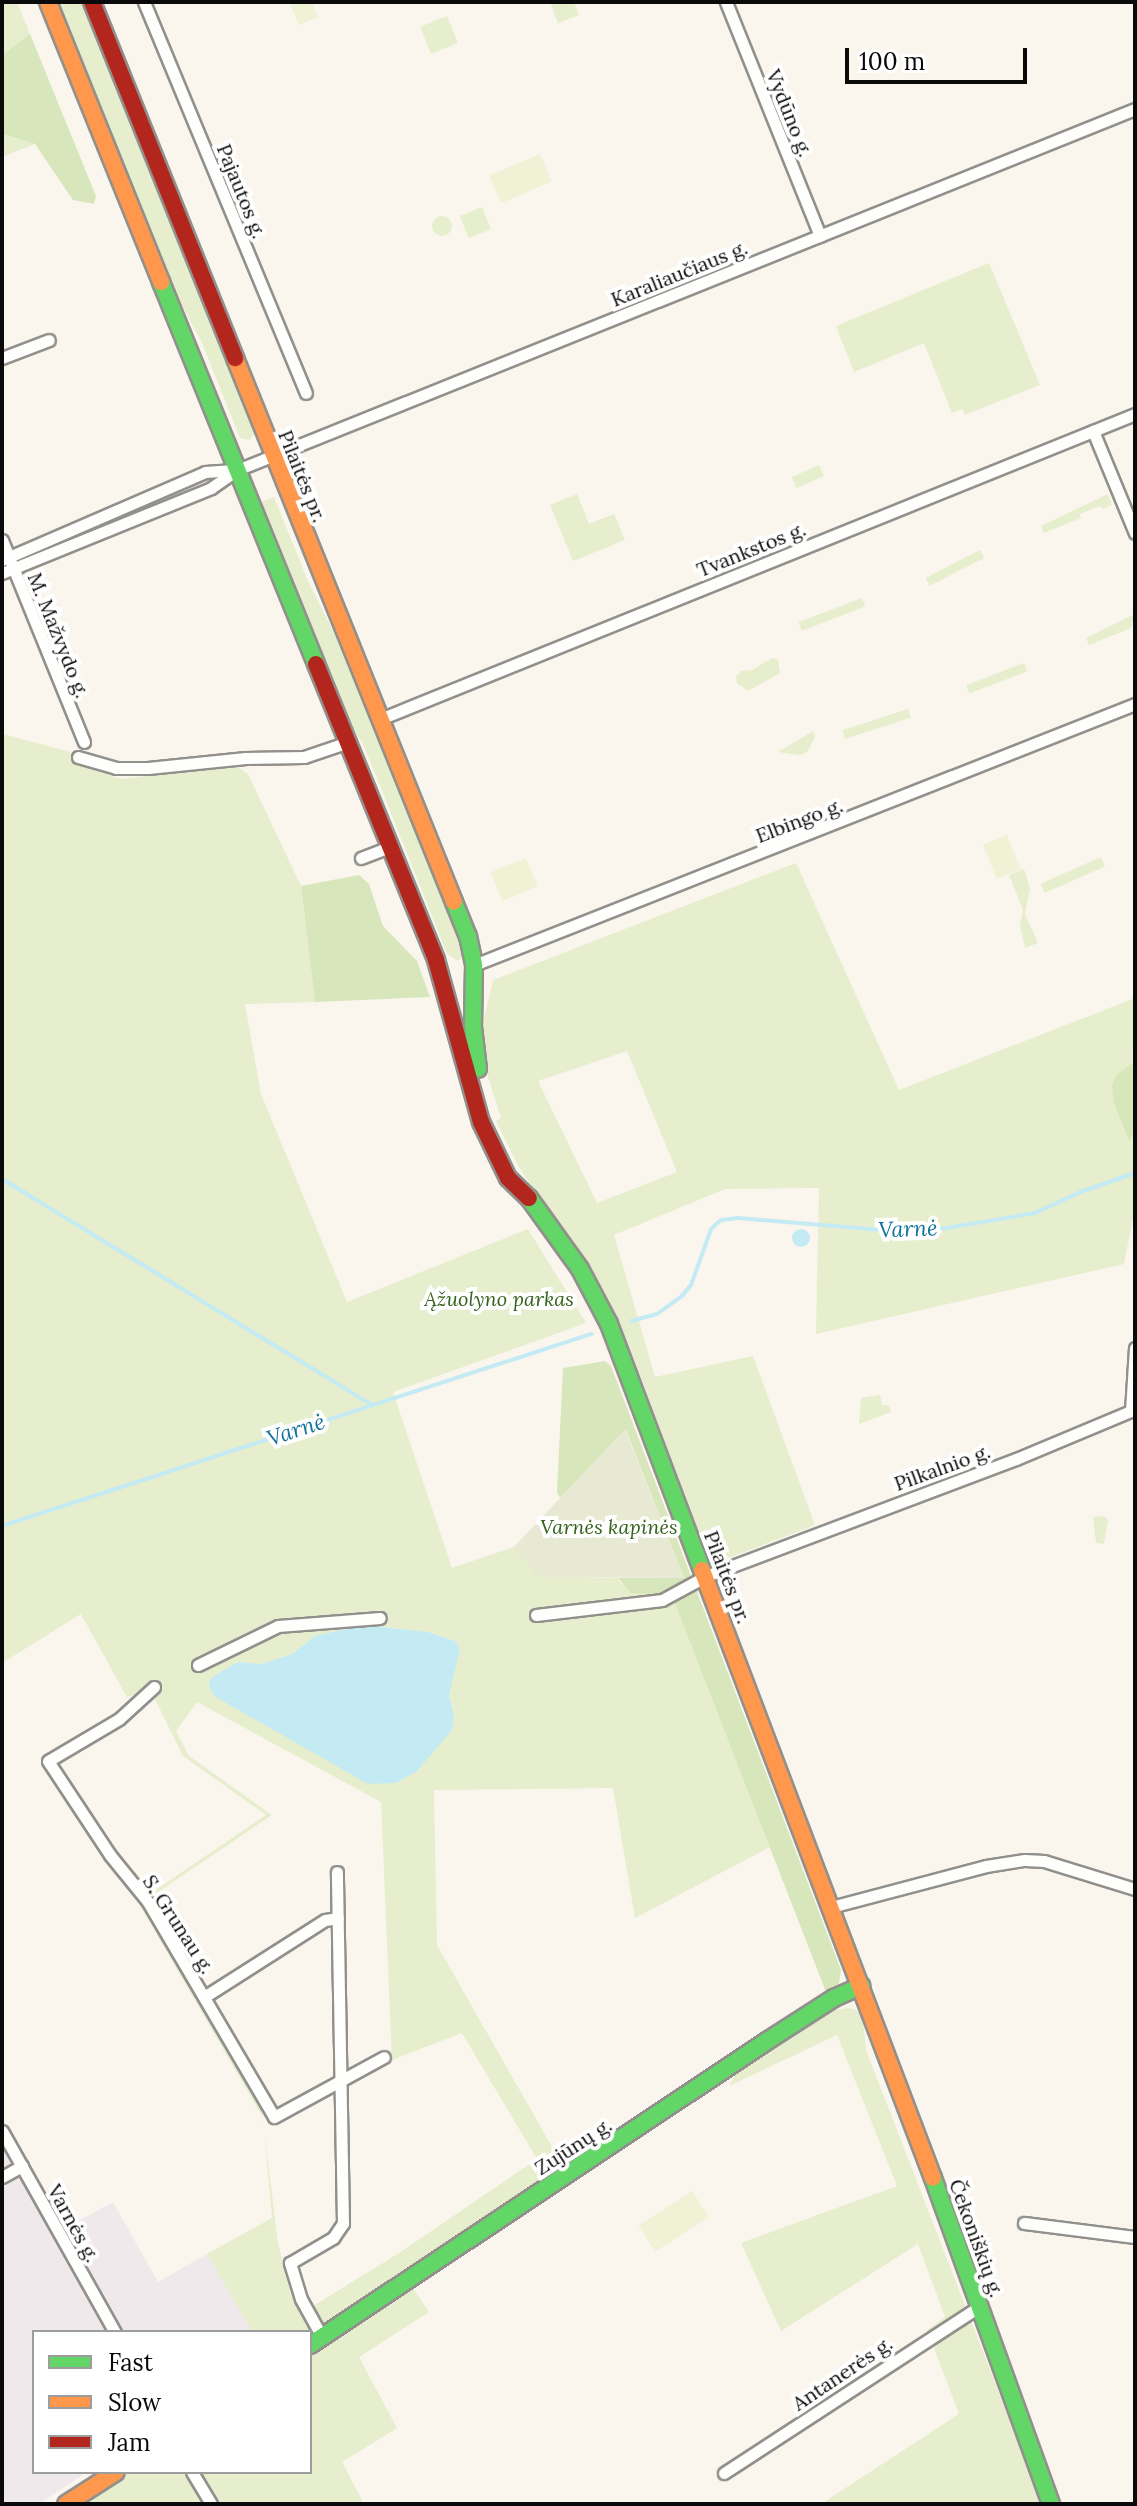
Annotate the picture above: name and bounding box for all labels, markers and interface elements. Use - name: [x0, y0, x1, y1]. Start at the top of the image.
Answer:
- scale bar: [849, 32, 1031, 82]
- text: 100 m: [859, 46, 925, 77]
- street label: Vydūno g.: [762, 66, 818, 160]
- street label: Pajautos g.: [212, 140, 272, 242]
- street label: Karaliaučiaus g.: [607, 235, 751, 311]
- street label: Pilaitės pr.: [274, 426, 332, 526]
- street label: Tvankstos g.: [693, 516, 809, 582]
- street label: M. Mažvydo g.: [23, 569, 95, 701]
- street label: Elbingo g.: [752, 792, 846, 848]
- water label: Varnė: [878, 1215, 938, 1243]
- park label: Ąžuolyno parkas: [424, 1286, 574, 1310]
- water label: Varnė: [264, 1408, 328, 1452]
- street label: Pilkalnio g.: [891, 1439, 993, 1495]
- park label: Varnės kapinės: [540, 1514, 678, 1538]
- street label: Pilaitės pr.: [699, 1527, 757, 1627]
- street label: S. Grunau g.: [138, 1870, 220, 1978]
- street label: Zujūnų g.: [530, 2112, 616, 2180]
- street label: Čekoniškių g.: [945, 2176, 1009, 2300]
- street label: Varnės g.: [43, 2180, 105, 2266]
- legend: [32, 2330, 312, 2474]
- street label: Antanerės g.: [787, 2331, 897, 2415]
- text: Fast: [108, 2347, 153, 2378]
- text: Slow: [108, 2387, 161, 2418]
- text: Jam: [108, 2427, 150, 2458]

